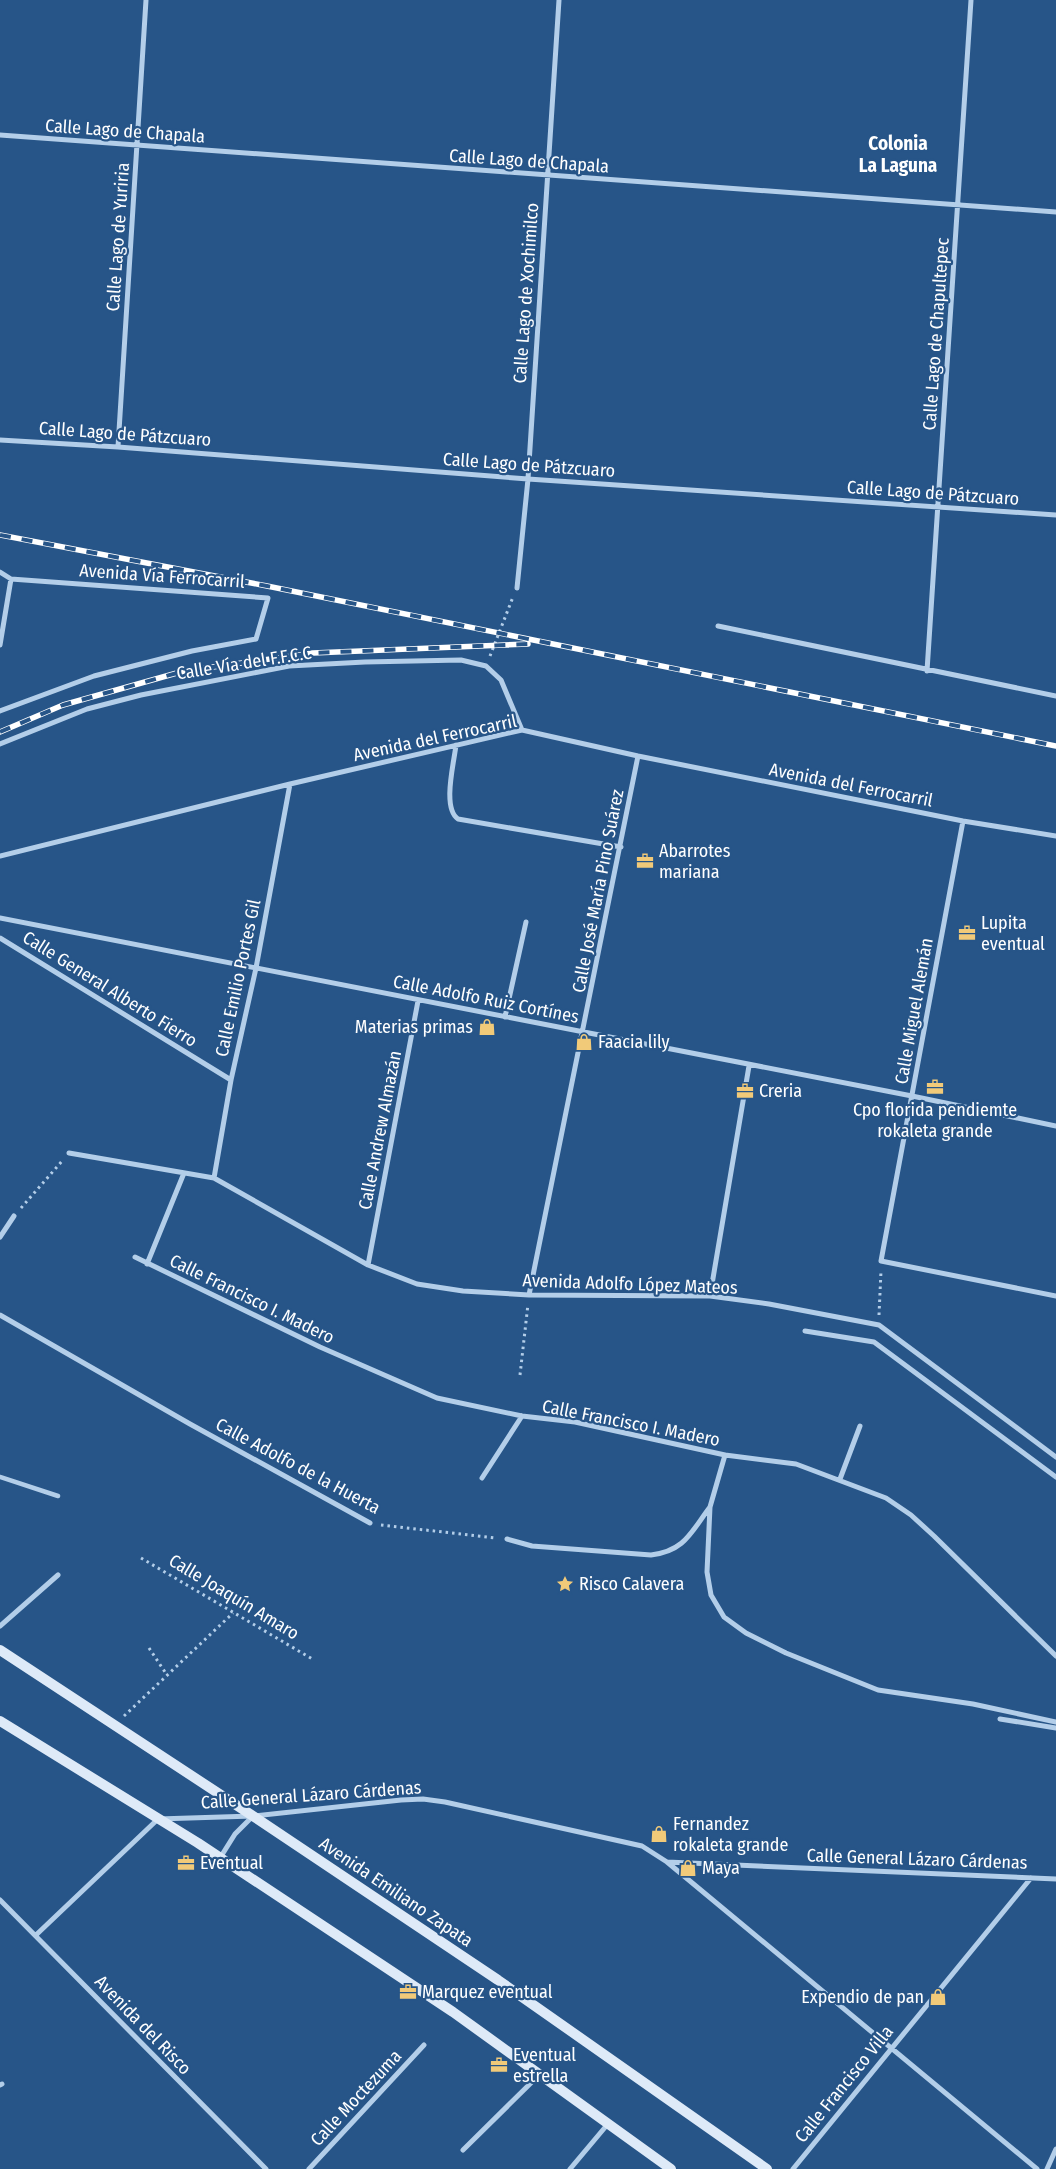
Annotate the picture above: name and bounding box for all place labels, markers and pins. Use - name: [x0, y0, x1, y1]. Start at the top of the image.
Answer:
- place label: Abarrotes mariana: [659, 840, 731, 883]
- office icon: Abarrotes mariana: [635, 851, 655, 871]
- place label: Lupita eventual: [981, 912, 1045, 955]
- office icon: Lupita eventual: [957, 923, 977, 943]
- place label: Materias primas: [355, 1016, 473, 1038]
- shop icon: Materias primas: [477, 1017, 497, 1037]
- place label: Faacia lily: [598, 1031, 670, 1053]
- shop icon: Faacia lily: [574, 1032, 594, 1052]
- office icon: Cpo florida pendiemte rokaleta grande: [925, 1077, 945, 1097]
- place label: Creria: [759, 1080, 802, 1102]
- office icon: Creria: [735, 1081, 755, 1101]
- place label: Cpo florida pendiemte rokaleta grande: [853, 1099, 1017, 1142]
- place label: Risco Calavera: [579, 1573, 684, 1595]
- place icon: Risco Calavera: [555, 1574, 575, 1594]
- place label: Fernandez rokaleta grande: [673, 1813, 789, 1856]
- shop icon: Fernandez rokaleta grande: [649, 1824, 669, 1844]
- place label: Eventual: [200, 1852, 263, 1874]
- office icon: Eventual: [176, 1853, 196, 1873]
- place label: Maya: [702, 1857, 740, 1879]
- shop icon: Maya: [678, 1858, 698, 1878]
- place label: Marquez eventual: [422, 1981, 553, 2003]
- office icon: Marquez eventual: [398, 1982, 418, 2002]
- place label: Expendio de pan: [801, 1986, 924, 2008]
- shop icon: Expendio de pan: [928, 1987, 948, 2007]
- place label: Eventual estrella: [513, 2044, 576, 2087]
- office icon: Eventual estrella: [489, 2055, 509, 2075]

